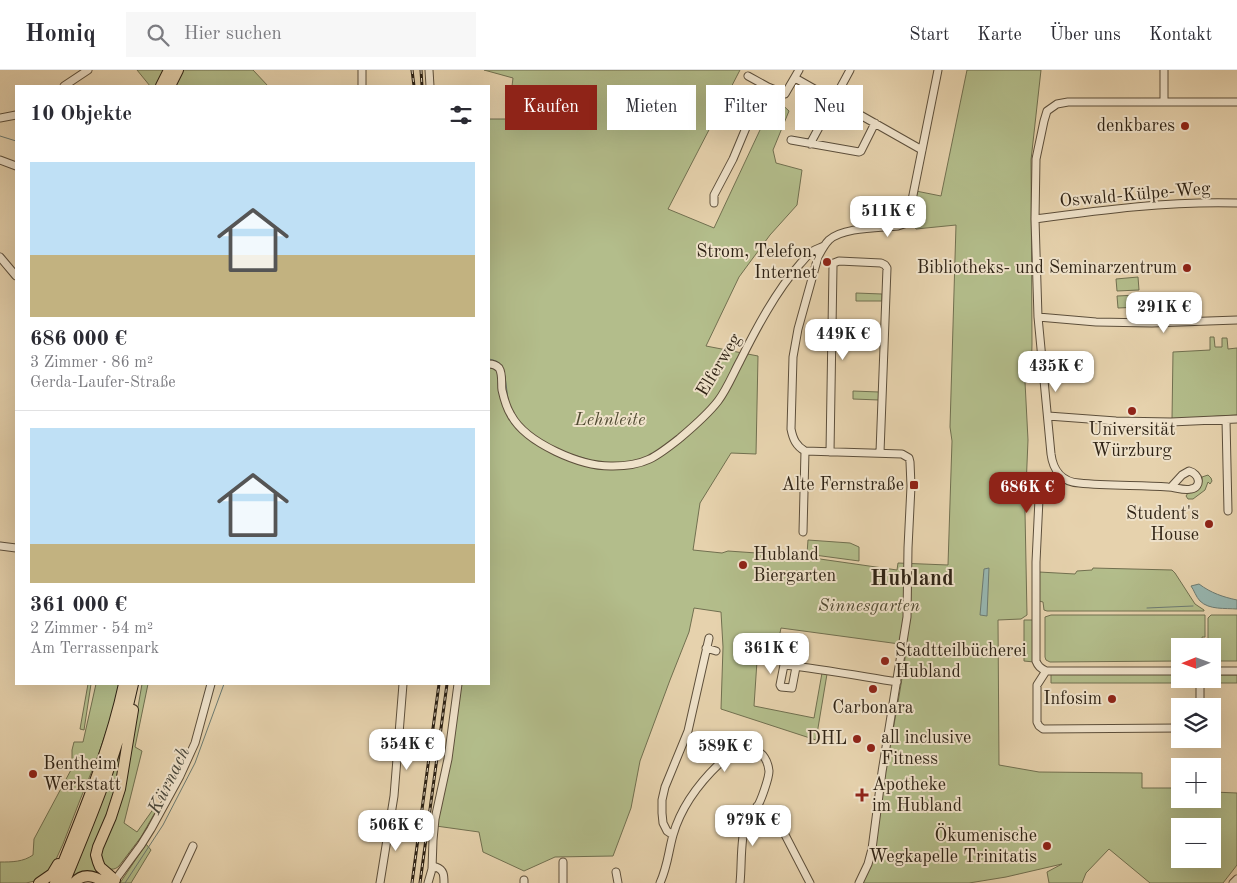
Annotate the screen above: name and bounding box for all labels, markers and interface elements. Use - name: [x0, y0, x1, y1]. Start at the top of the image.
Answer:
- search box: [126, 12, 476, 57]
- icon: search: [144, 21, 172, 49]
- text: Homiq: [25, 23, 96, 47]
- text: Hier suchen: [184, 25, 282, 44]
- text: Start: [909, 26, 949, 44]
- text: Karte: [977, 26, 1022, 44]
- text: Über uns: [1050, 26, 1121, 44]
- text: Kontakt: [1149, 26, 1212, 44]
- chip: Kaufen: [505, 85, 597, 130]
- chip: Mieten: [607, 85, 696, 130]
- chip: Filter: [706, 85, 785, 130]
- chip: Neu: [795, 85, 863, 130]
- icon: filters: [447, 101, 475, 129]
- text: 10 Objekte: [30, 104, 132, 125]
- place label: denkbares: [1097, 117, 1175, 135]
- marker: denkbares: [1179, 120, 1191, 132]
- street label: Oswald-Külpe-Weg: [1059, 179, 1211, 211]
- icon: home: [208, 195, 298, 285]
- pin: 511K €: [847, 196, 929, 238]
- text: 511K €: [861, 204, 915, 220]
- place label: Strom, Telefon, Internet: [696, 243, 817, 282]
- marker: Strom, Telefon, Internet: [821, 256, 833, 268]
- place label: Bibliotheks- und Seminarzentrum: [917, 259, 1177, 277]
- marker: Bibliotheks- und Seminarzentrum: [1181, 262, 1193, 274]
- pin: 291K €: [1123, 292, 1205, 334]
- text: 291K €: [1137, 300, 1191, 316]
- pin: 449K €: [802, 318, 884, 361]
- text: 449K €: [816, 327, 870, 343]
- text: 686 000 €: [30, 329, 127, 350]
- street label: Elferweg: [693, 330, 745, 400]
- pin: 435K €: [1015, 350, 1097, 393]
- text: 3 Zimmer · 86 m²: [30, 355, 153, 371]
- text: 435K €: [1029, 359, 1083, 375]
- text: Gerda-Laufer-Straße: [30, 375, 176, 391]
- marker: Universität Würzburg: [1126, 405, 1138, 417]
- park label: Lehnleite: [574, 411, 645, 429]
- place label: Universität Würzburg: [1088, 421, 1176, 460]
- icon: home: [208, 460, 298, 550]
- pin: 686K €: [986, 472, 1068, 514]
- place label: Alte Fernstraße: [781, 476, 904, 494]
- marker: Alte Fernstraße: [908, 479, 920, 491]
- text: 686K €: [1000, 480, 1054, 496]
- place label: Student's House: [1126, 505, 1199, 544]
- marker: Student's House: [1203, 518, 1215, 530]
- place label: Hubland Biergarten: [753, 546, 837, 585]
- marker: Hubland Biergarten: [737, 559, 749, 571]
- district label: Hubland: [870, 568, 954, 590]
- text: 361 000 €: [30, 595, 127, 616]
- park label: Sinnesgarten: [818, 597, 920, 615]
- text: 2 Zimmer · 54 m²: [30, 621, 153, 637]
- pin: 361K €: [730, 632, 812, 675]
- north arrow: [1171, 638, 1221, 688]
- map controls: [1171, 638, 1221, 868]
- text: Am Terrassenpark: [30, 641, 159, 657]
- text: 361K €: [744, 641, 798, 657]
- place label: Stadtteilbücherei Hubland: [895, 642, 1027, 681]
- marker: Stadtteilbücherei Hubland: [879, 655, 891, 667]
- marker: Carbonara: [867, 683, 879, 695]
- place label: Infosim: [1043, 690, 1102, 708]
- marker: Infosim: [1106, 693, 1118, 705]
- button: layers: [1171, 698, 1221, 748]
- place label: Carbonara: [832, 699, 914, 717]
- pin: 554K €: [366, 728, 448, 771]
- place label: all inclusive Fitness: [881, 729, 971, 768]
- pin: 589K €: [684, 730, 766, 773]
- place label: DHL: [807, 730, 847, 748]
- marker: DHL: [851, 733, 863, 745]
- text: 554K €: [380, 737, 434, 753]
- text: 589K €: [698, 739, 752, 755]
- marker: all inclusive Fitness: [865, 742, 877, 754]
- water label: Kürnach: [145, 744, 194, 819]
- place label: Bentheim Werkstatt: [43, 755, 121, 794]
- button: +: [1171, 758, 1221, 808]
- marker: Bentheim Werkstatt: [27, 768, 39, 780]
- place label: Apotheke im Hubland: [872, 776, 962, 815]
- marker: Apotheke im Hubland: [856, 789, 868, 801]
- pin: 979K €: [712, 804, 794, 847]
- pin: 506K €: [355, 810, 437, 852]
- text: 979K €: [726, 813, 780, 829]
- text: 506K €: [369, 818, 423, 834]
- button: −: [1171, 818, 1221, 868]
- place label: Ökumenische Wegkapelle Trinitatis: [869, 823, 1037, 866]
- marker: Ökumenische Wegkapelle Trinitatis: [1041, 840, 1053, 852]

